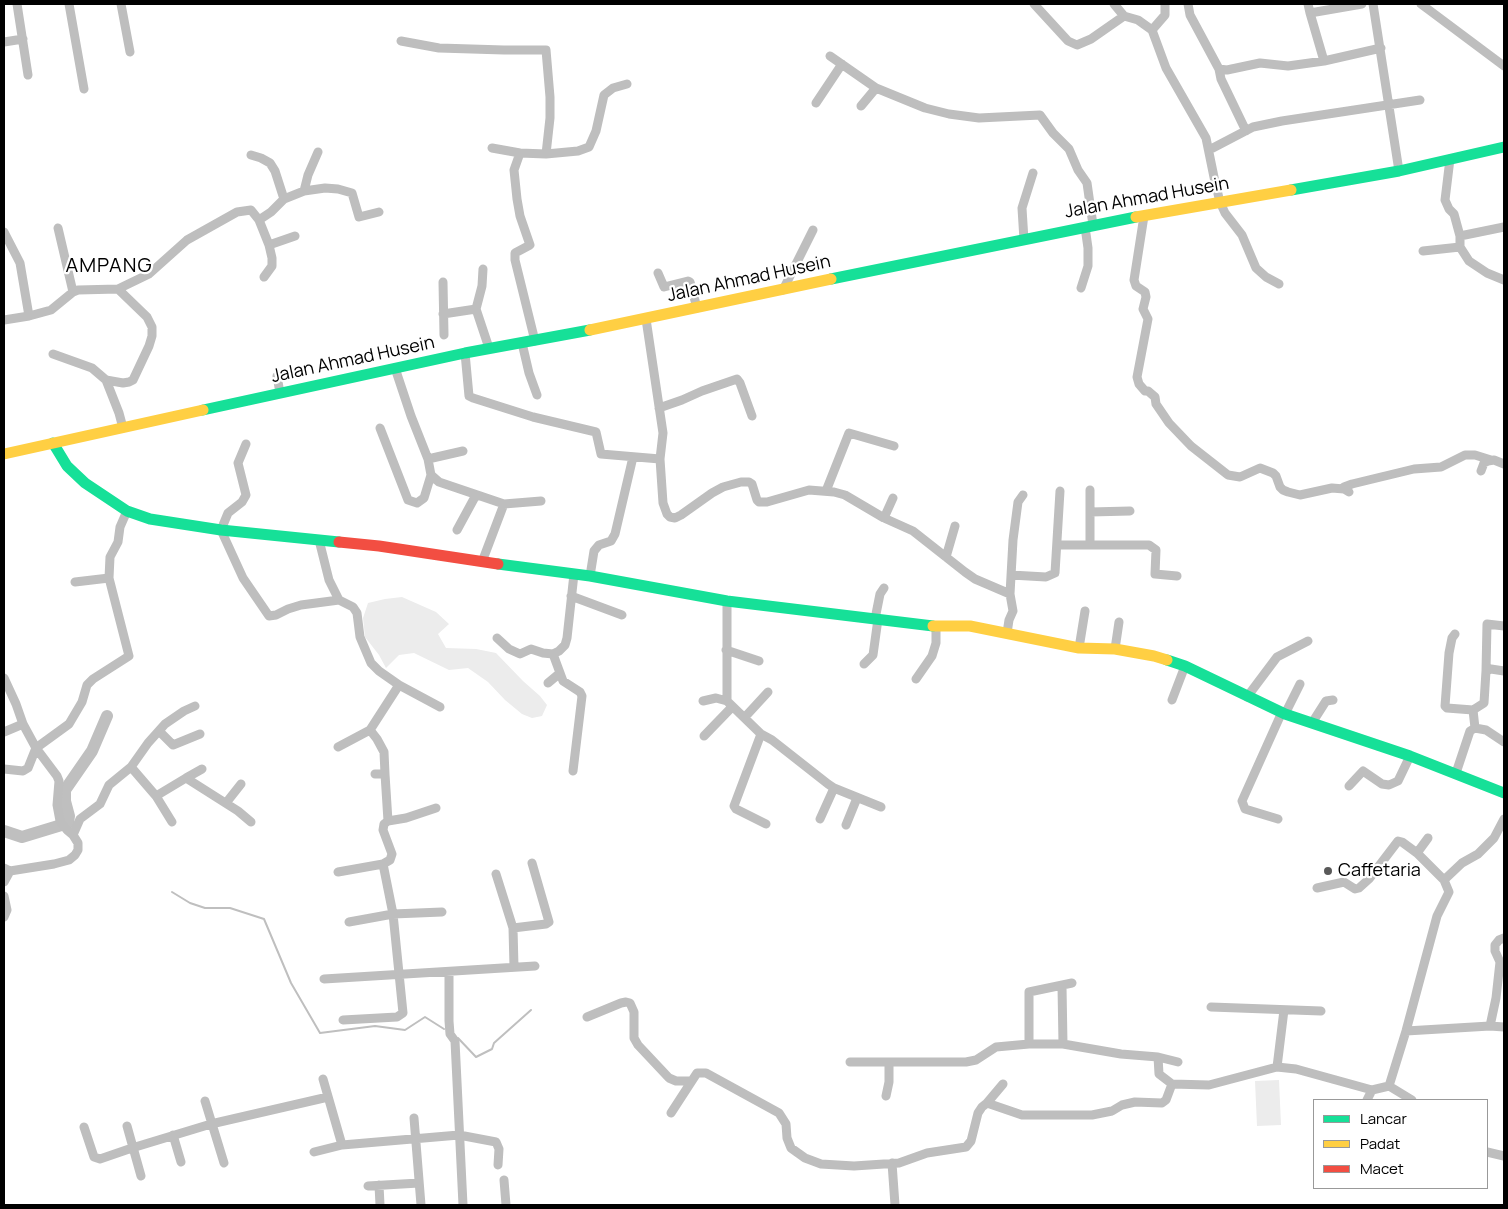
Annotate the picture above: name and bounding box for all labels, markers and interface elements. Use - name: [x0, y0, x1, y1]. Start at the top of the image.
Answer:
- street label: Jalan Ahmad Husein: [1063, 173, 1231, 223]
- street label: Jalan Ahmad Husein: [665, 251, 833, 307]
- district label: AMPANG: [65, 254, 153, 278]
- street label: Jalan Ahmad Husein: [269, 332, 437, 388]
- place label: Caffetaria: [1338, 860, 1421, 882]
- marker: Caffetaria: [1322, 865, 1334, 877]
- legend: [1313, 1099, 1488, 1189]
- text: Lancar: [1360, 1108, 1407, 1129]
- text: Padat: [1360, 1133, 1400, 1154]
- text: Macet: [1360, 1158, 1404, 1179]

